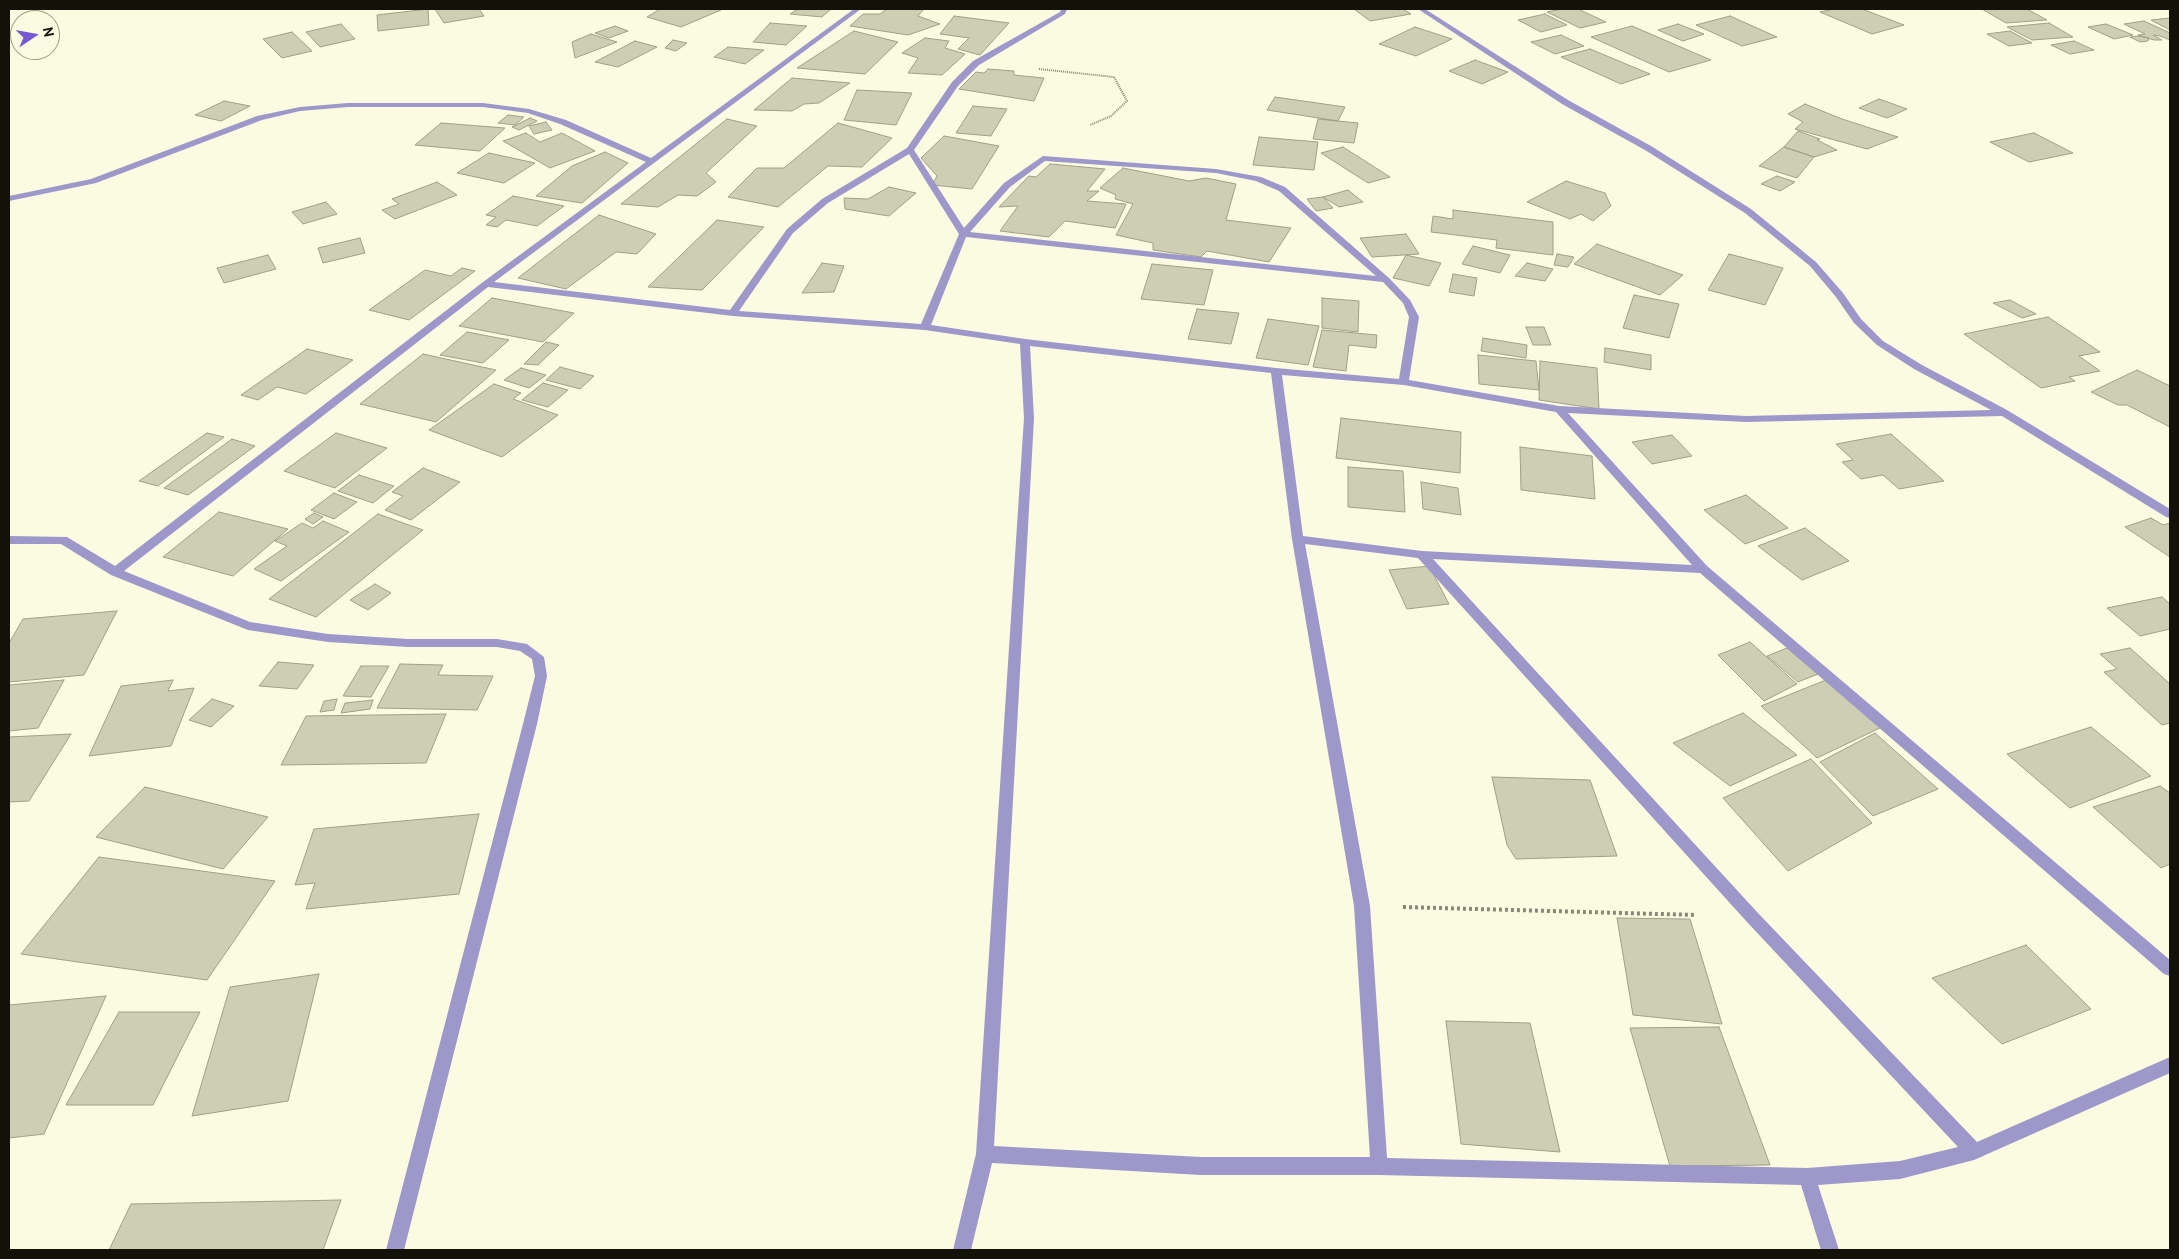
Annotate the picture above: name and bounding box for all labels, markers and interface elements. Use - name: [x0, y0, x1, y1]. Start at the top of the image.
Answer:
- north arrow: [10, 10, 60, 60]
- text: N: [39, 26, 58, 38]

